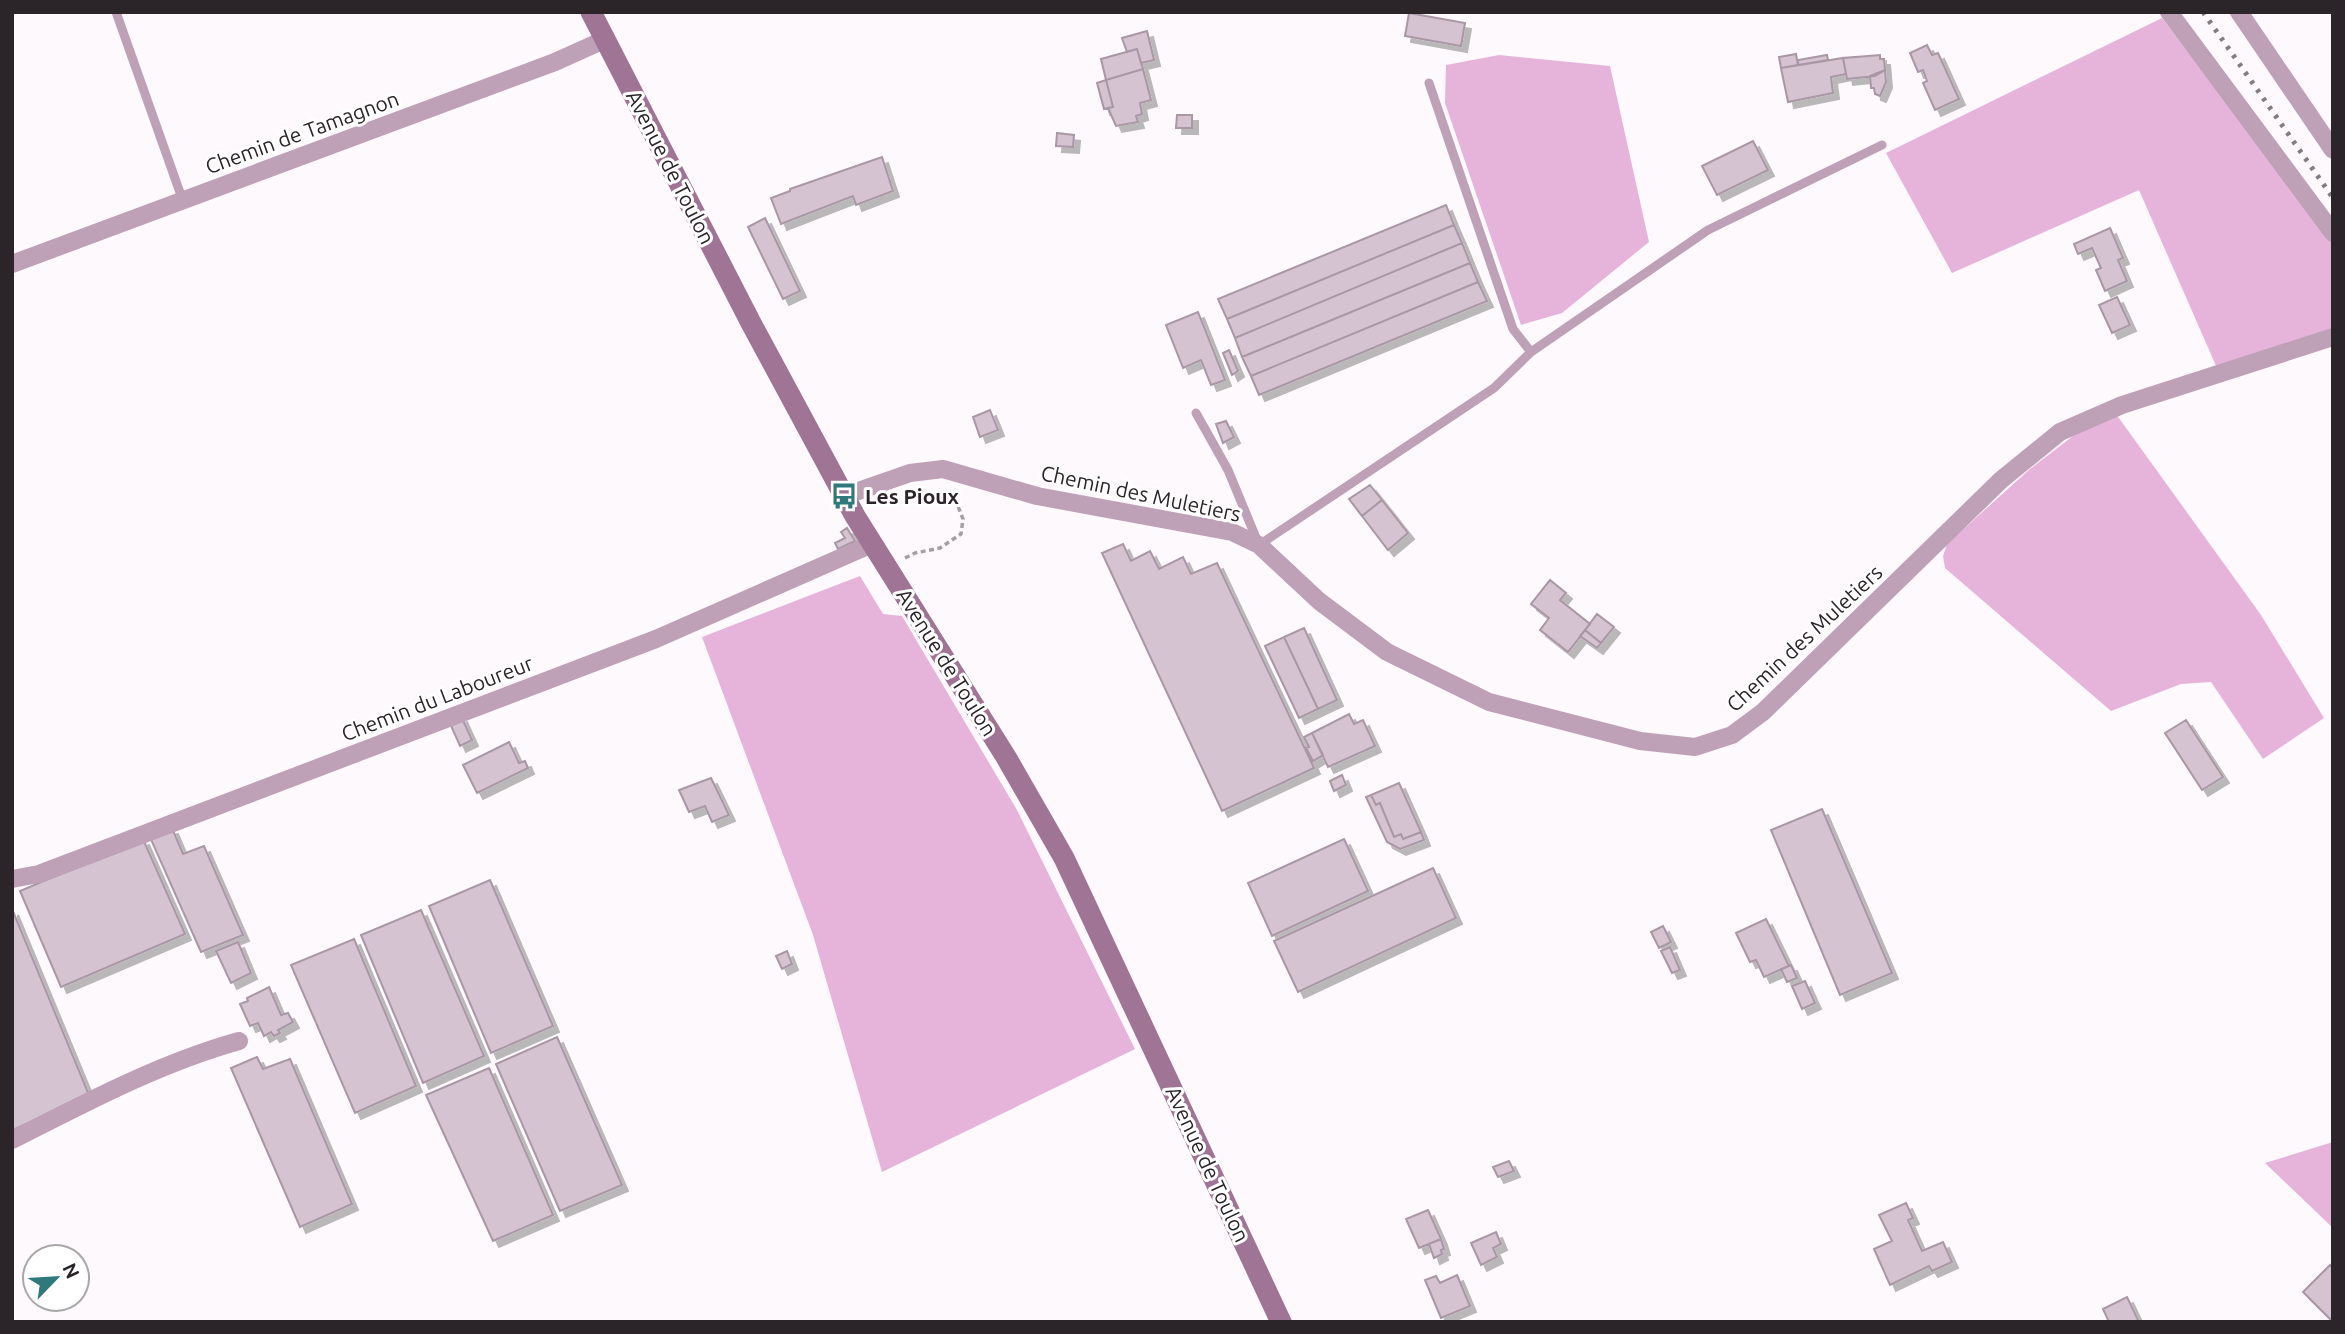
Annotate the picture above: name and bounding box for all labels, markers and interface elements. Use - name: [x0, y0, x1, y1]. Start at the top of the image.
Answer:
- street label: Chemin de Tamagnon: [202, 86, 402, 178]
- street label: Avenue de Toulon: [622, 86, 720, 248]
- street label: Chemin des Muletiers: [1039, 460, 1243, 526]
- bus stop icon: Les Pioux: [829, 481, 859, 511]
- place label: Les Pioux: [865, 484, 960, 508]
- street label: Chemin des Muletiers: [1721, 560, 1887, 716]
- street label: Avenue de Toulon: [892, 584, 1002, 740]
- street label: Chemin du Laboureur: [338, 650, 536, 746]
- street label: Avenue de Toulon: [1161, 1082, 1255, 1246]
- north arrow: [21, 1243, 91, 1313]
- text: N: [58, 1260, 84, 1282]

